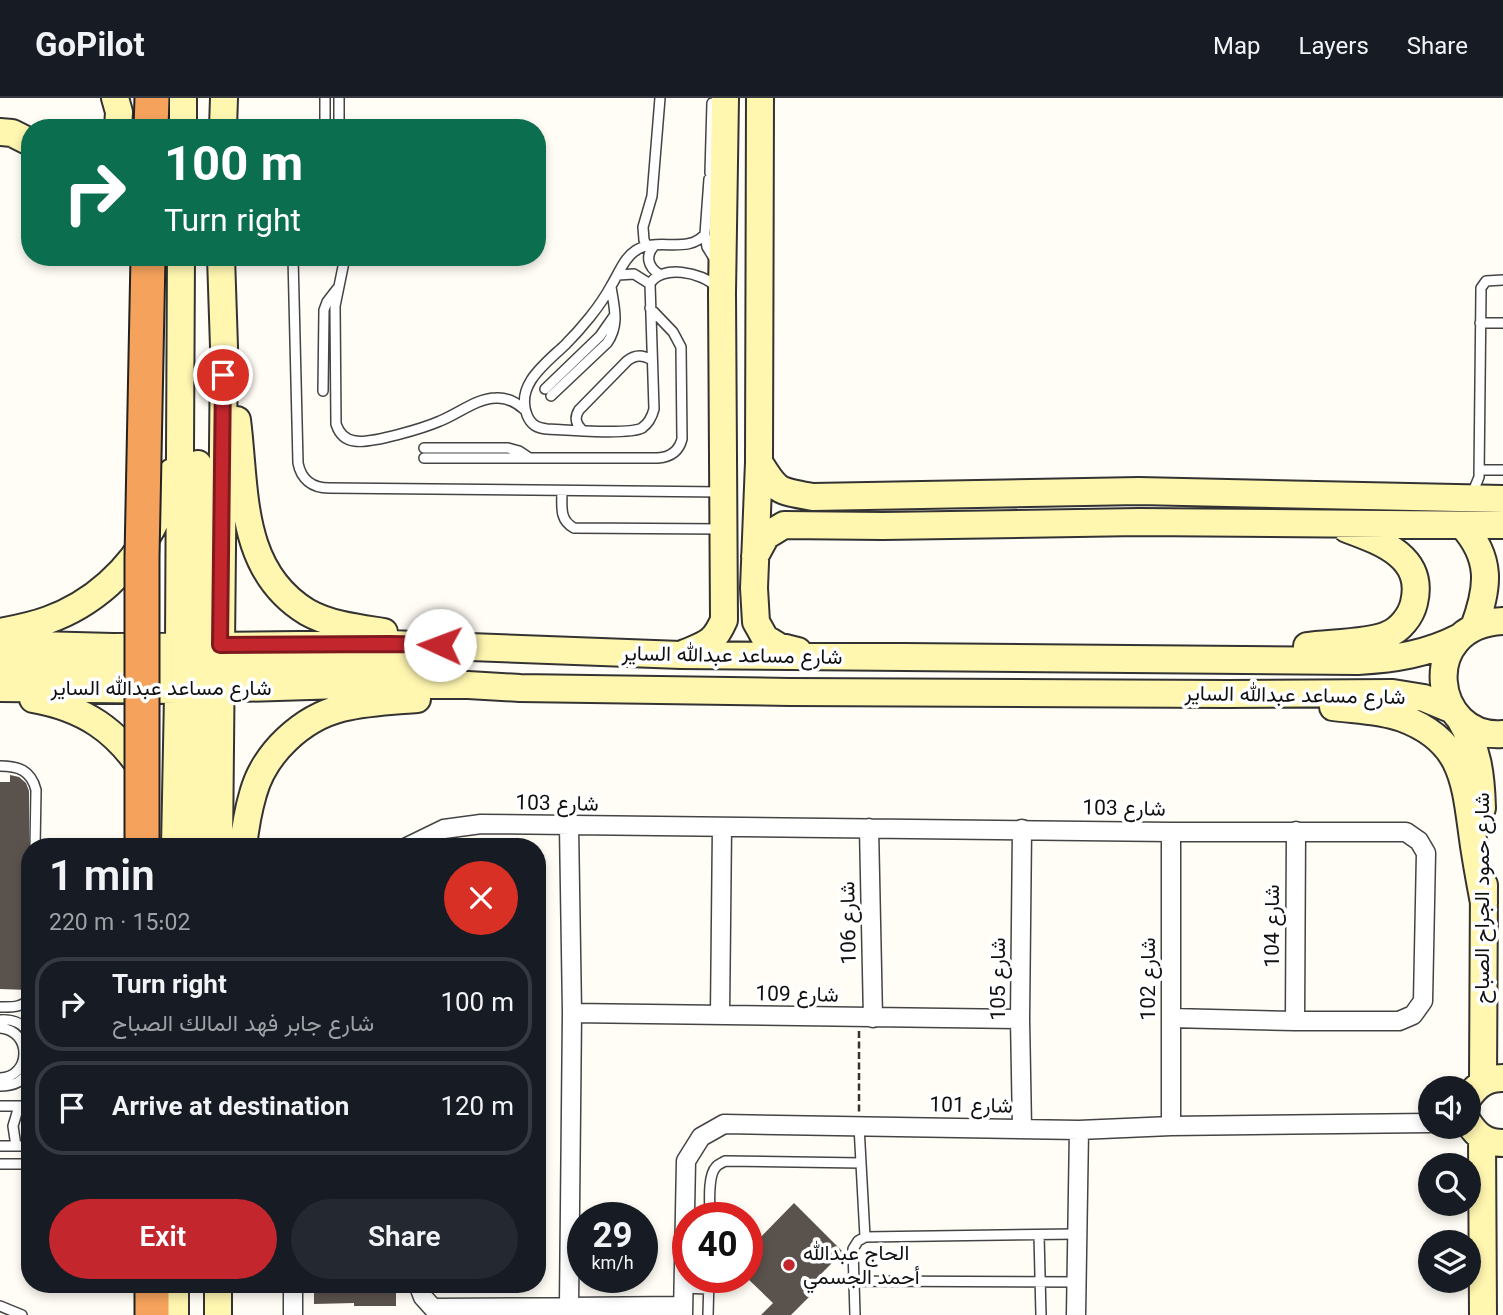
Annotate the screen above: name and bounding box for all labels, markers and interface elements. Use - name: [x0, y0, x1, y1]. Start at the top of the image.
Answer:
- text: GoPilot: [35, 22, 145, 74]
- text: Map: [1213, 29, 1261, 67]
- text: Layers: [1299, 29, 1369, 67]
- text: Share: [1407, 29, 1468, 67]
- text: 100 m: [164, 130, 303, 206]
- icon: right: [49, 147, 140, 238]
- text: Turn right: [164, 198, 301, 248]
- pin: [193, 345, 253, 405]
- icon: arrive: [204, 356, 242, 394]
- position arrow: [403, 608, 477, 682]
- street label: شارع مساعد عبدالله الساير: [620, 638, 843, 675]
- street label: شارع مساعد عبدالله الساير: [49, 673, 272, 706]
- street label: شارع مساعد عبدالله الساير: [1183, 678, 1406, 715]
- street label: شارع 103: [515, 787, 599, 822]
- street label: شارع 103: [1082, 792, 1166, 827]
- street label: شارع حمود الجراح الصباح: [1467, 792, 1500, 1004]
- text: 1 min: [49, 847, 155, 913]
- button: close: [444, 861, 518, 935]
- street label: شارع 106: [832, 881, 867, 965]
- street label: شارع 104: [1257, 884, 1290, 968]
- text: 220 m · 15:02: [49, 906, 190, 942]
- street label: شارع 105: [983, 937, 1016, 1021]
- street label: شارع 102: [1133, 937, 1166, 1021]
- text: Turn right: [112, 966, 227, 1007]
- street label: شارع 109: [755, 978, 839, 1013]
- text: 100 m: [440, 984, 514, 1025]
- icon: right: [53, 985, 91, 1023]
- text: شارع جابر فهد المالك الصباح: [112, 1007, 374, 1043]
- map controls: [1418, 1076, 1481, 1293]
- button: sound: [1418, 1076, 1481, 1139]
- text: Arrive at destination: [112, 1088, 349, 1129]
- text: 120 m: [440, 1088, 514, 1129]
- icon: arrive: [53, 1089, 91, 1127]
- street label: شارع 101: [929, 1089, 1013, 1124]
- button: search: [1418, 1153, 1481, 1216]
- button: Exit: [49, 1199, 277, 1279]
- button: Share: [291, 1199, 518, 1279]
- speed limit sign: 40: [672, 1202, 763, 1293]
- text: 29: [592, 1211, 633, 1266]
- button: layers: [1418, 1230, 1481, 1293]
- place label: الحاج عبدالله أحمد الجسمي: [803, 1238, 920, 1295]
- text: km/h: [591, 1251, 634, 1279]
- marker: الحاج عبدالله أحمد الجسمي: [781, 1257, 797, 1273]

